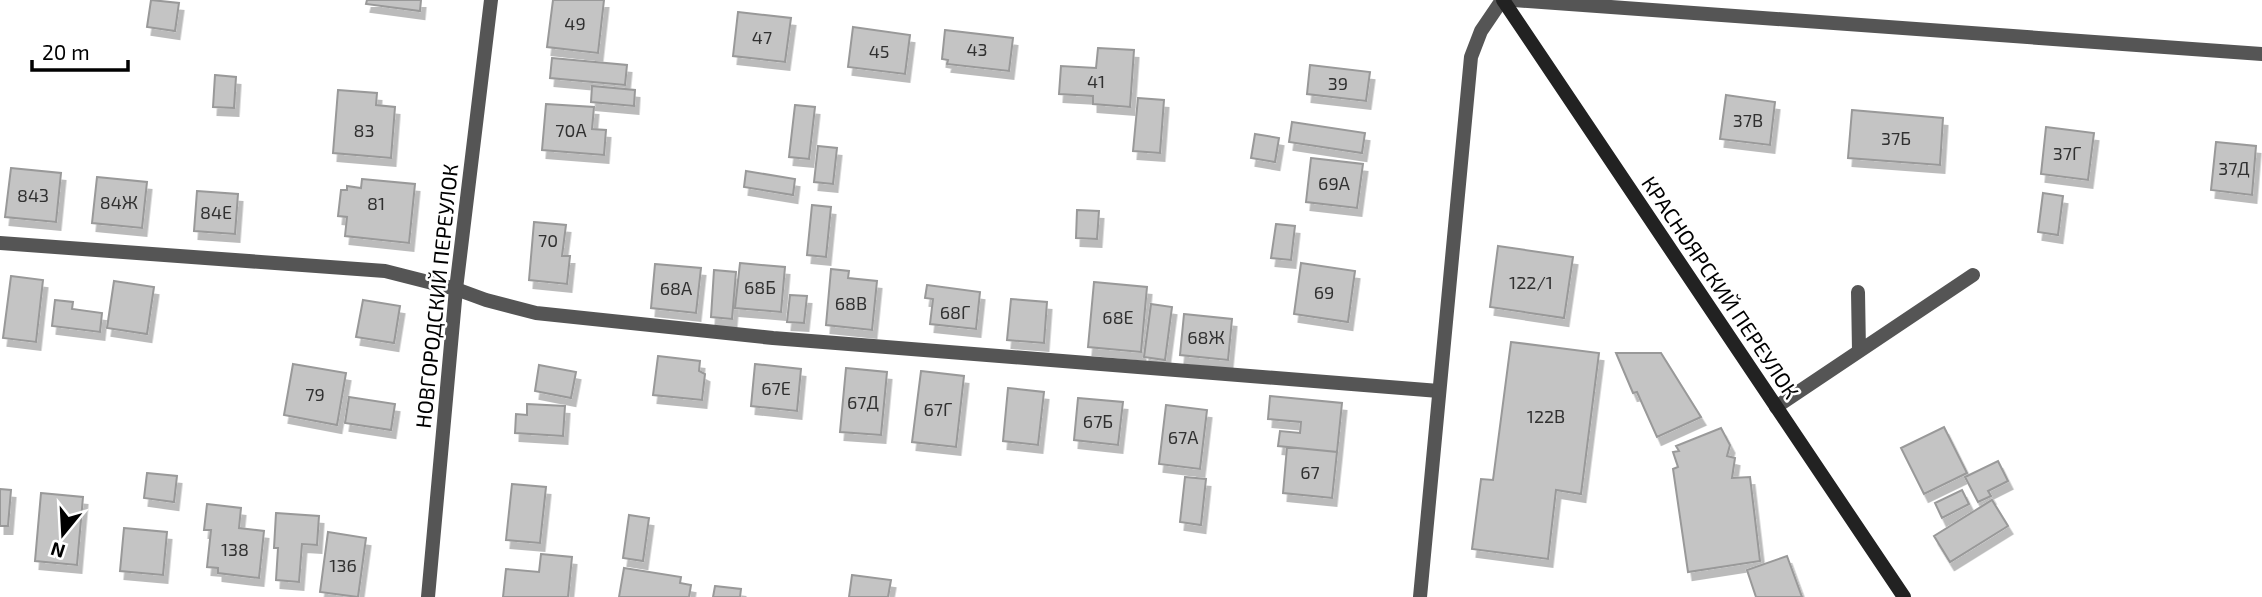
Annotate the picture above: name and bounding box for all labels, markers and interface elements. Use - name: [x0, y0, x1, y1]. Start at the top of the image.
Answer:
- house number: 49: [564, 12, 586, 34]
- house number: 47: [752, 26, 772, 48]
- scale bar: [32, 28, 128, 72]
- house number: 43: [966, 38, 988, 60]
- text: 20 m: [42, 39, 90, 64]
- house number: 45: [869, 40, 889, 62]
- house number: 41: [1087, 70, 1105, 92]
- house number: 39: [1328, 72, 1348, 94]
- house number: 37В: [1733, 109, 1763, 131]
- house number: 83: [354, 119, 374, 141]
- house number: 70А: [555, 119, 587, 141]
- house number: 37Б: [1881, 127, 1911, 149]
- house number: 37Г: [2053, 142, 2081, 164]
- house number: 37Д: [2218, 157, 2250, 179]
- street label: НОВГОРОДСКИЙ ПЕРЕУЛОК: [410, 163, 462, 429]
- street label: КРАСНОЯРСКИЙ ПЕРЕУЛОК: [1637, 171, 1805, 403]
- house number: 69А: [1318, 172, 1351, 194]
- house number: 84З: [17, 184, 49, 206]
- house number: 84Ж: [100, 191, 138, 213]
- house number: 81: [367, 192, 385, 214]
- house number: 84Е: [200, 201, 232, 223]
- house number: 70: [538, 229, 558, 251]
- house number: 122/1: [1509, 271, 1553, 293]
- house number: 68Б: [744, 276, 776, 298]
- house number: 68А: [660, 277, 693, 299]
- house number: 69: [1314, 281, 1334, 303]
- house number: 68В: [835, 292, 867, 314]
- house number: 68Г: [940, 301, 970, 323]
- house number: 68Е: [1102, 306, 1134, 328]
- house number: 68Ж: [1187, 326, 1225, 348]
- house number: 67Е: [761, 377, 791, 399]
- house number: 79: [305, 383, 325, 405]
- house number: 67Д: [847, 391, 879, 413]
- house number: 67Г: [924, 398, 952, 420]
- house number: 122В: [1527, 405, 1565, 427]
- house number: 67Б: [1083, 410, 1113, 432]
- house number: 67А: [1168, 426, 1199, 448]
- house number: 67: [1300, 461, 1320, 483]
- north arrow: [28, 499, 98, 569]
- text: N: [48, 538, 68, 564]
- house number: 138: [221, 538, 249, 560]
- house number: 136: [329, 554, 357, 576]

